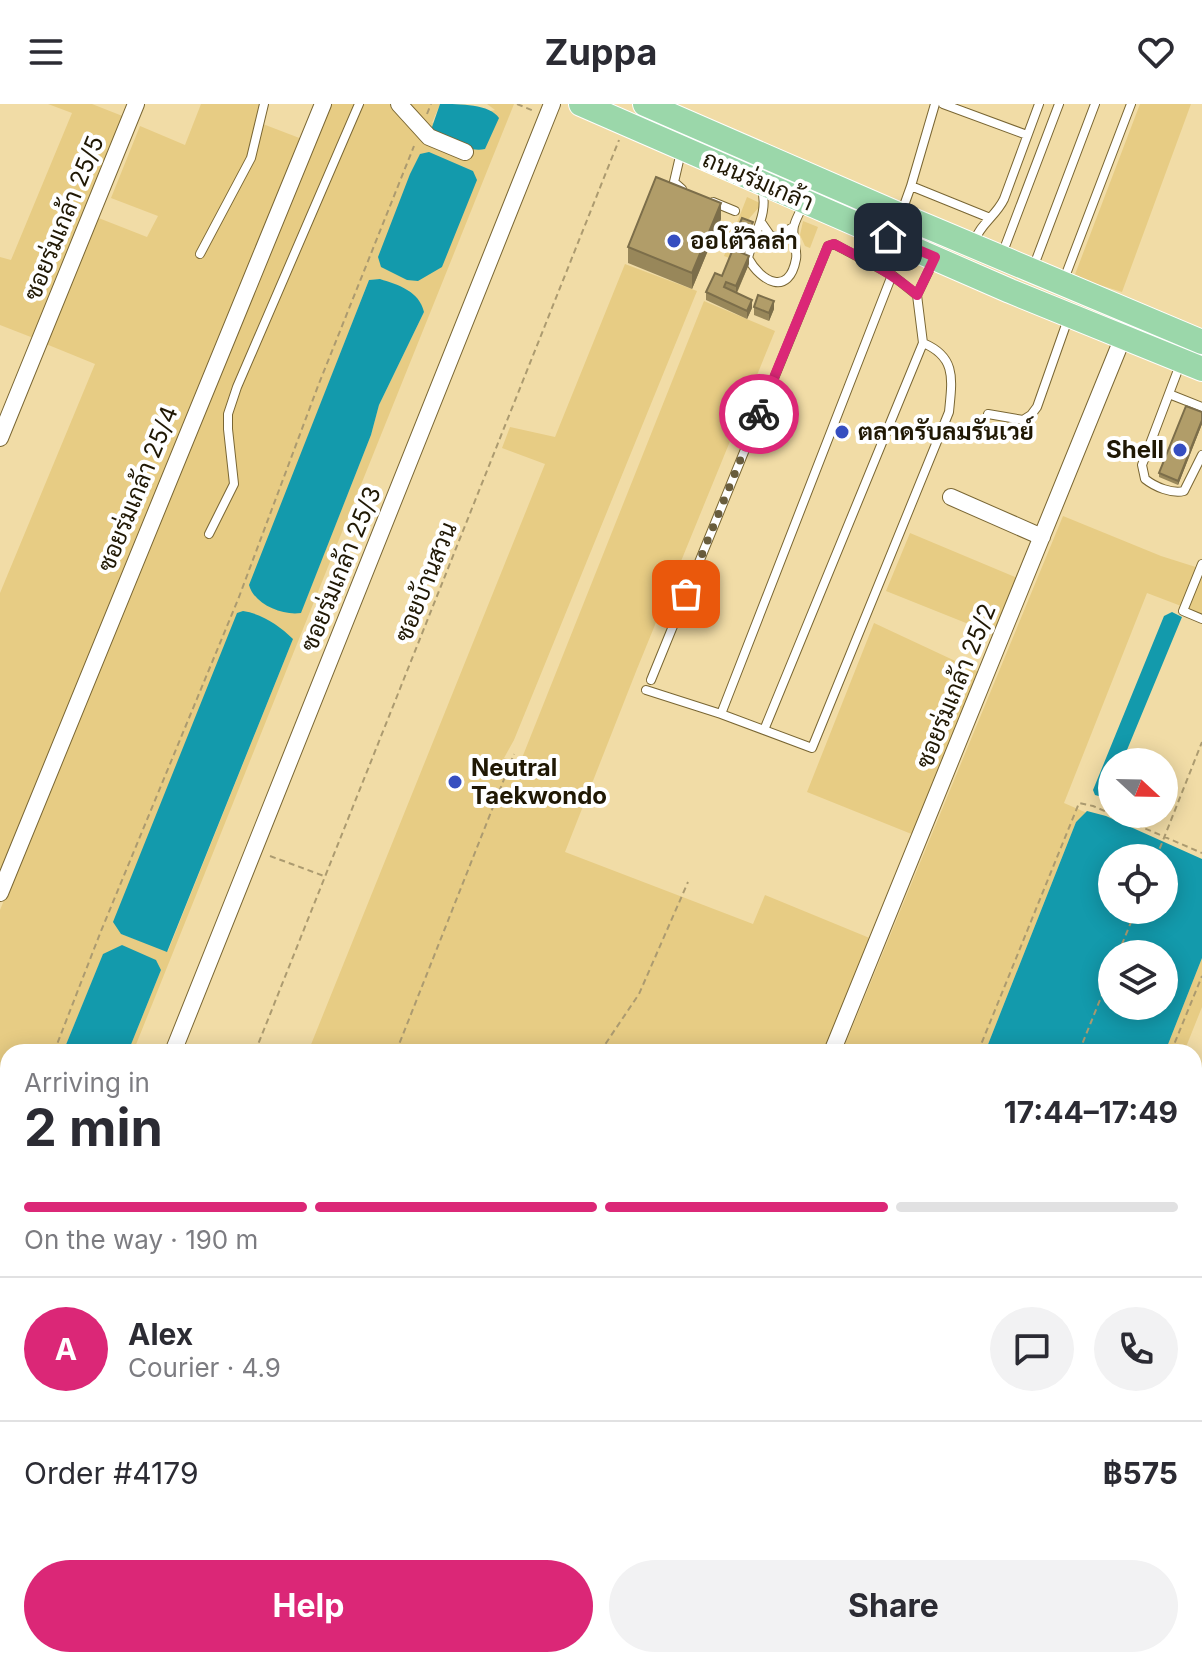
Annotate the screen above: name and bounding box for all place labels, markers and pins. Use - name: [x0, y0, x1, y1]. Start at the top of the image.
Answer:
- pin: [854, 203, 922, 271]
- place label: ออโต้วิลล่า: [690, 225, 798, 255]
- marker: ออโต้วิลล่า: [665, 232, 683, 250]
- place label: ตลาดรับลมรันเวย์: [858, 416, 1035, 446]
- marker: ตลาดรับลมรันเวย์: [833, 423, 851, 441]
- place label: Shell: [1106, 435, 1164, 464]
- marker: Shell: [1171, 441, 1189, 459]
- pin: [652, 560, 720, 628]
- place label: Neutral Taekwondo: [471, 753, 607, 810]
- marker: Neutral Taekwondo: [446, 773, 464, 791]

